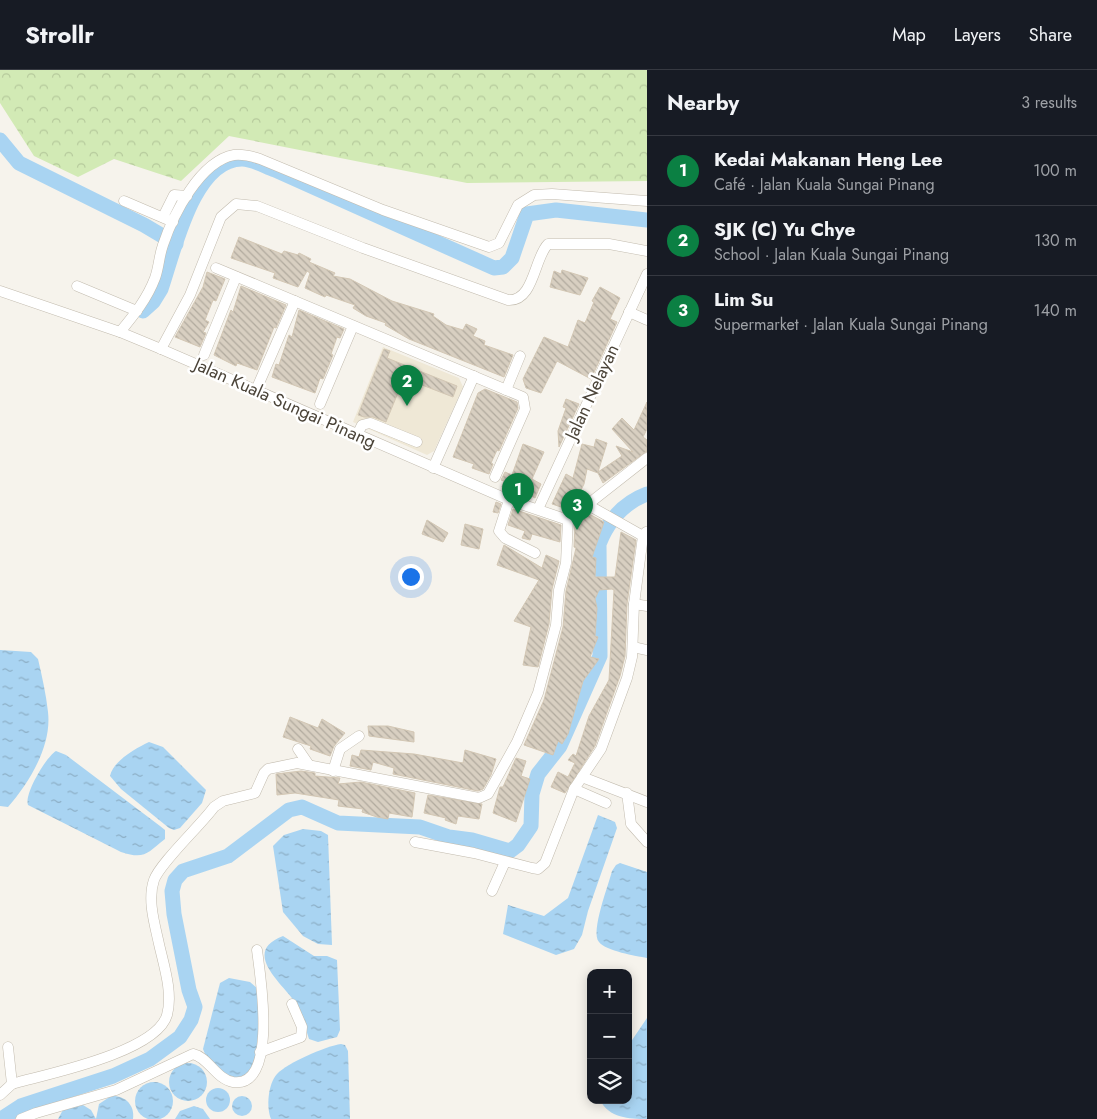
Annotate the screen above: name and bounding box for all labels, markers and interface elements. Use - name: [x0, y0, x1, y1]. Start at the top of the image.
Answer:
- text: Strollr: [25, 17, 94, 52]
- text: Map: [892, 22, 926, 48]
- text: Layers: [954, 22, 1001, 48]
- text: Share: [1029, 22, 1072, 48]
- text: Nearby: [667, 88, 739, 118]
- text: 3 results: [1021, 91, 1077, 114]
- text: Kedai Makanan Heng Lee: [714, 146, 943, 173]
- text: 1: [679, 159, 687, 182]
- text: 100 m: [1033, 159, 1077, 182]
- text: Café · Jalan Kuala Sungai Pinang: [714, 173, 935, 196]
- text: SJK (C) Yu Chye: [714, 216, 855, 243]
- text: 2: [678, 229, 688, 252]
- text: 130 m: [1034, 229, 1077, 252]
- text: School · Jalan Kuala Sungai Pinang: [714, 243, 949, 266]
- text: Lim Su: [714, 286, 773, 313]
- text: 3: [678, 299, 688, 322]
- text: 140 m: [1034, 299, 1077, 322]
- text: Supermarket · Jalan Kuala Sungai Pinang: [714, 313, 988, 336]
- street label: Jalan Nelayan: [558, 340, 625, 446]
- street label: Jalan Kuala Sungai Pinang: [188, 350, 380, 455]
- pin: 2: [391, 365, 423, 406]
- pin: 1: [502, 473, 534, 514]
- pin: 3: [561, 489, 593, 530]
- your location: [398, 564, 424, 590]
- map controls: [587, 969, 632, 1104]
- button: +: [587, 969, 632, 1014]
- button: −: [587, 1014, 632, 1059]
- button: layers: [587, 1059, 632, 1104]

